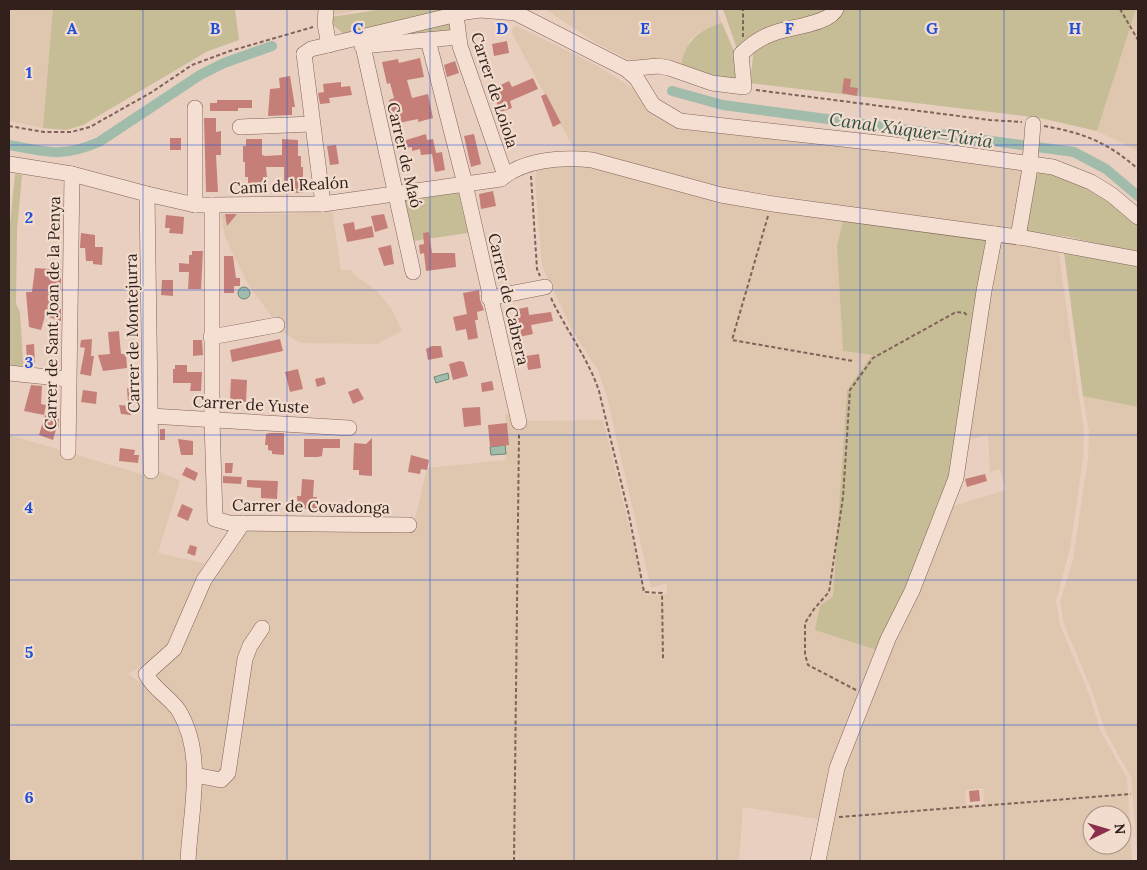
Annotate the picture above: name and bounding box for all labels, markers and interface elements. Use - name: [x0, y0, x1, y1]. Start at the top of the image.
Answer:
- text: A: [67, 18, 78, 38]
- text: B: [210, 18, 221, 38]
- text: C: [352, 18, 364, 38]
- text: D: [496, 18, 508, 38]
- text: E: [640, 18, 650, 38]
- text: F: [784, 18, 794, 38]
- text: G: [926, 18, 938, 38]
- text: H: [1069, 18, 1082, 38]
- street label: Carrer de Loiola: [467, 30, 523, 150]
- text: 1: [26, 62, 32, 82]
- street label: Carrer de Maó: [383, 100, 427, 210]
- water label: Canal Xúquer-Túria: [828, 107, 994, 153]
- street label: Camí del Realón: [229, 172, 349, 198]
- street label: Carrer de Sant Joan de la Penya: [40, 196, 64, 430]
- text: 2: [25, 207, 33, 227]
- street label: Carrer de Cabrera: [484, 231, 534, 367]
- street label: Carrer de Montejurra: [121, 253, 143, 413]
- text: 3: [25, 352, 34, 372]
- street label: Carrer de Yuste: [192, 391, 310, 417]
- street label: Carrer de Covadonga: [232, 495, 390, 517]
- text: 4: [25, 497, 34, 517]
- text: 5: [25, 642, 34, 662]
- text: 6: [24, 787, 34, 807]
- north arrow: [1082, 805, 1132, 855]
- text: N: [1111, 823, 1129, 835]

